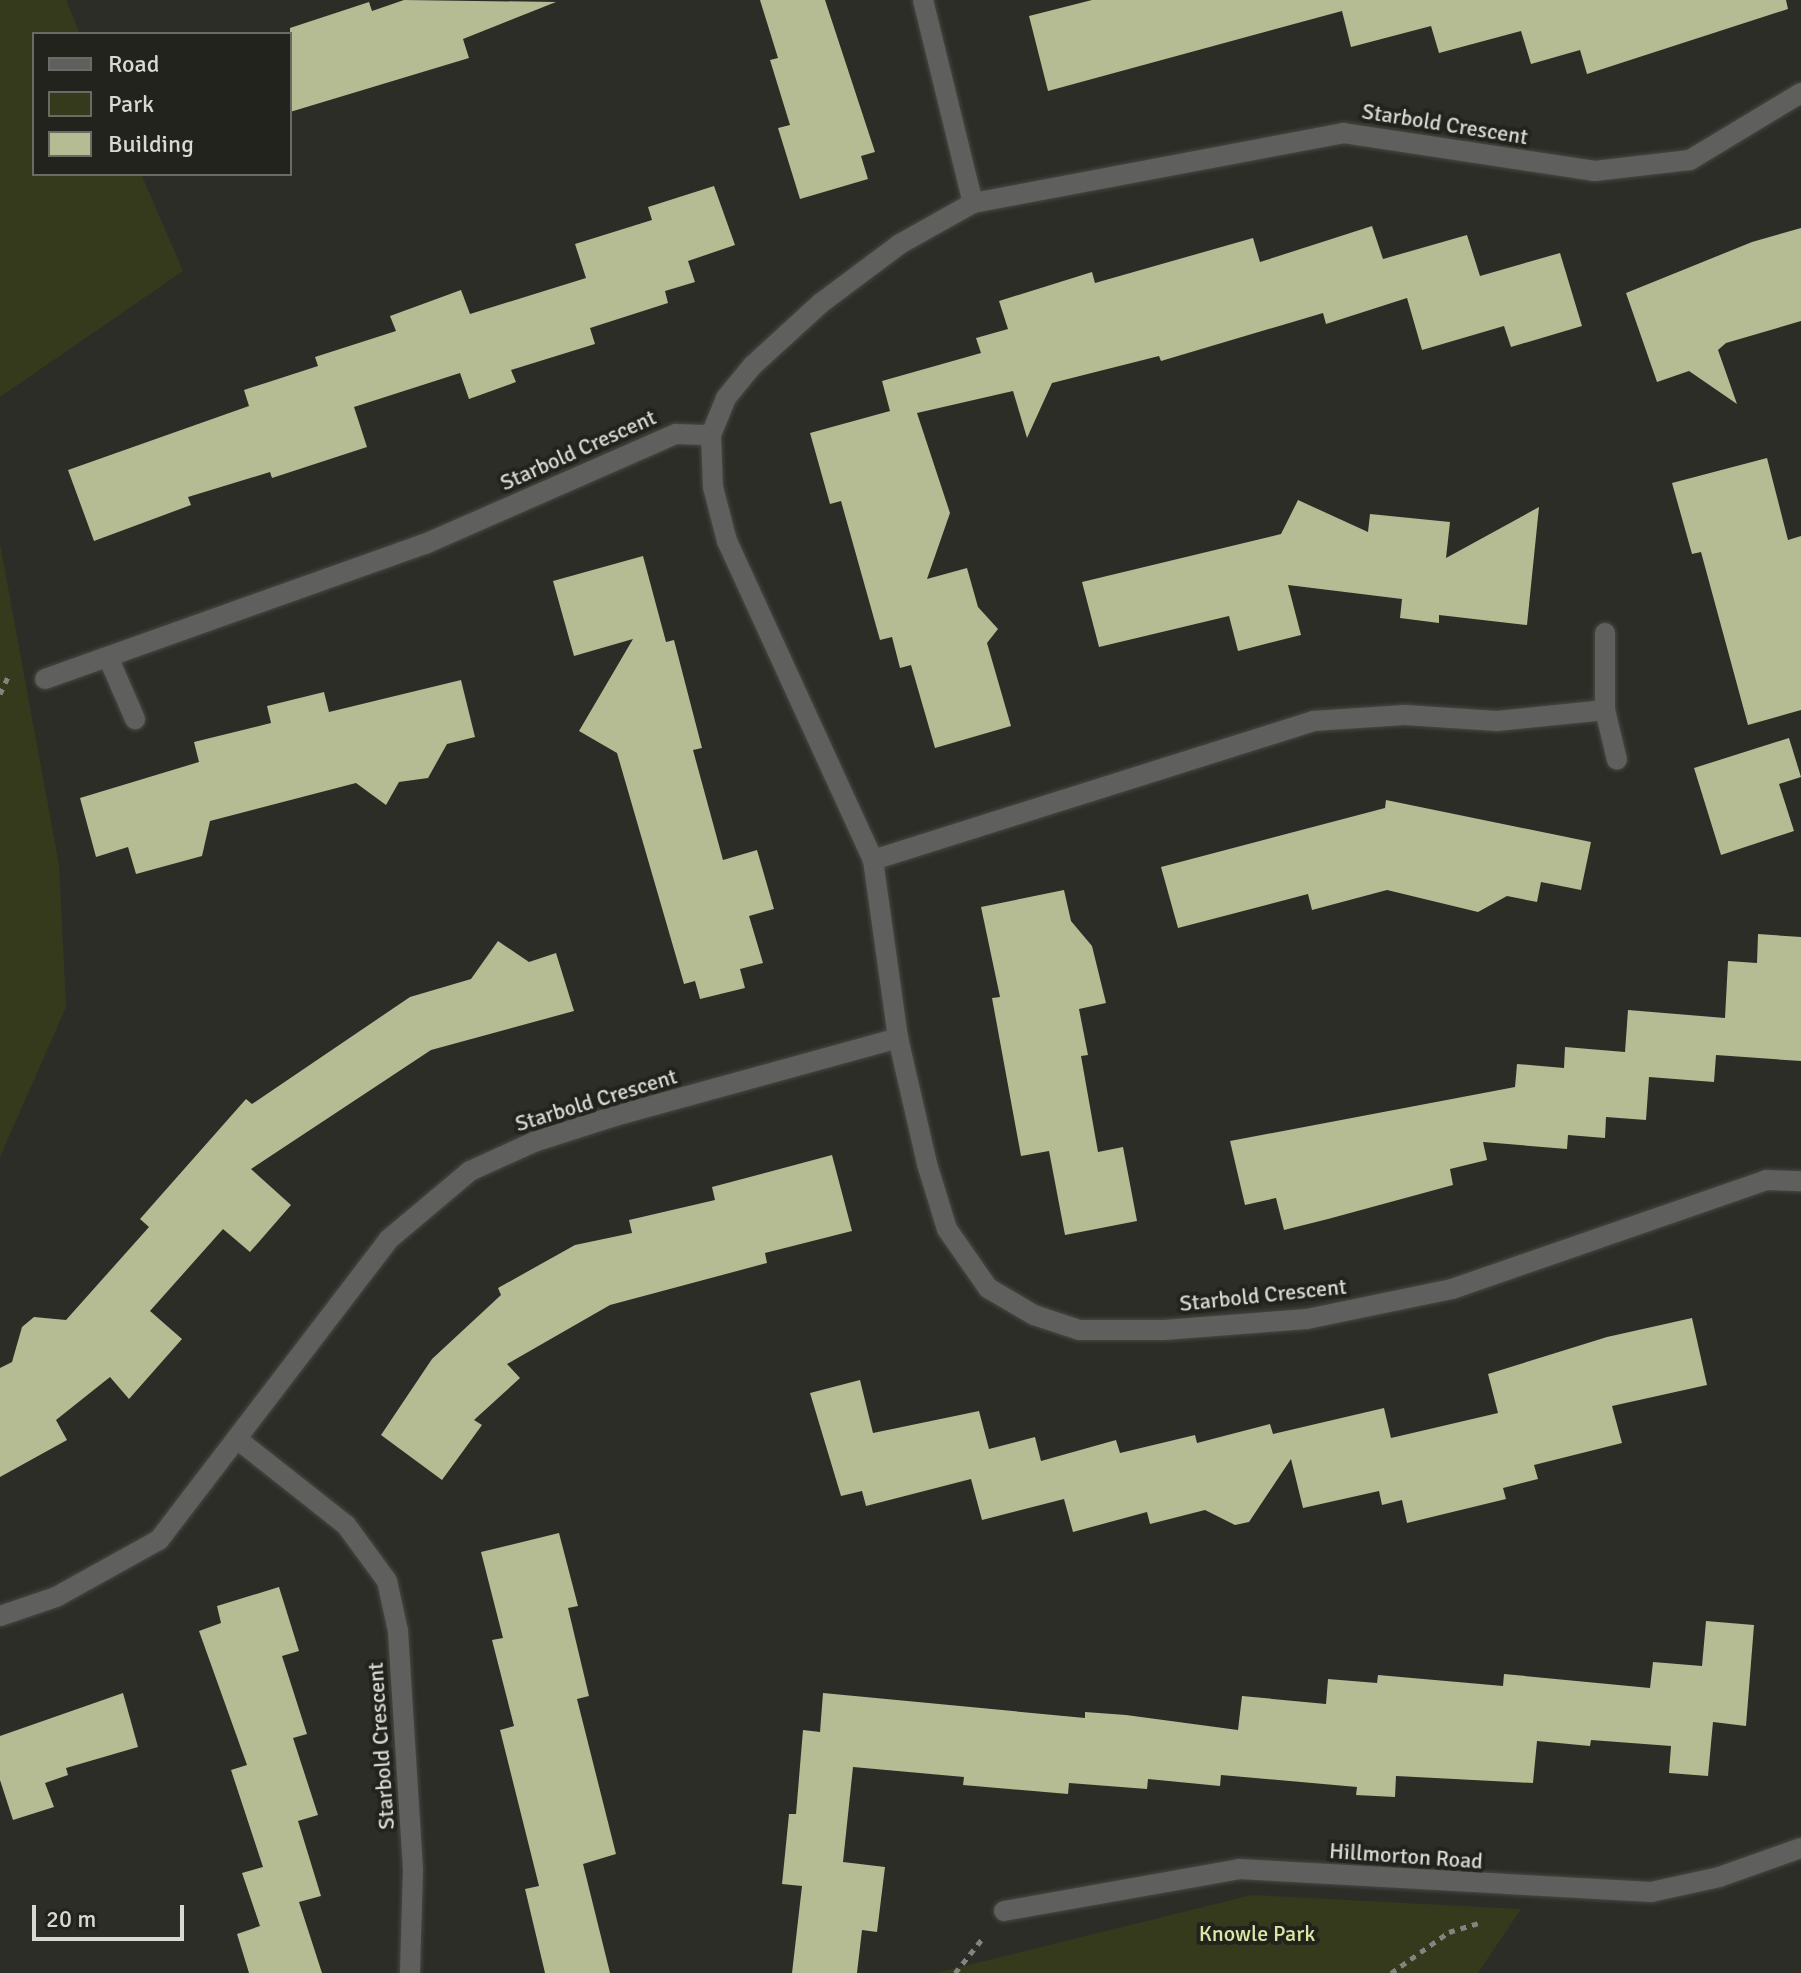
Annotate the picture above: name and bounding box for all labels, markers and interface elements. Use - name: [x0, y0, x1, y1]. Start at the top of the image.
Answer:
- legend: [32, 32, 292, 176]
- text: Road: [108, 49, 159, 79]
- text: Park: [108, 89, 154, 119]
- street label: Starbold Crescent: [1360, 98, 1530, 150]
- text: Building: [108, 129, 194, 159]
- street label: Starbold Crescent: [496, 404, 660, 496]
- street label: Starbold Crescent: [512, 1063, 680, 1137]
- street label: Starbold Crescent: [1178, 1273, 1348, 1317]
- street label: Starbold Crescent: [362, 1661, 400, 1831]
- street label: Hillmorton Road: [1328, 1837, 1484, 1875]
- scale bar: [36, 1889, 188, 1939]
- text: 20 m: [46, 1904, 96, 1934]
- park label: Knowle Park: [1199, 1921, 1315, 1947]

